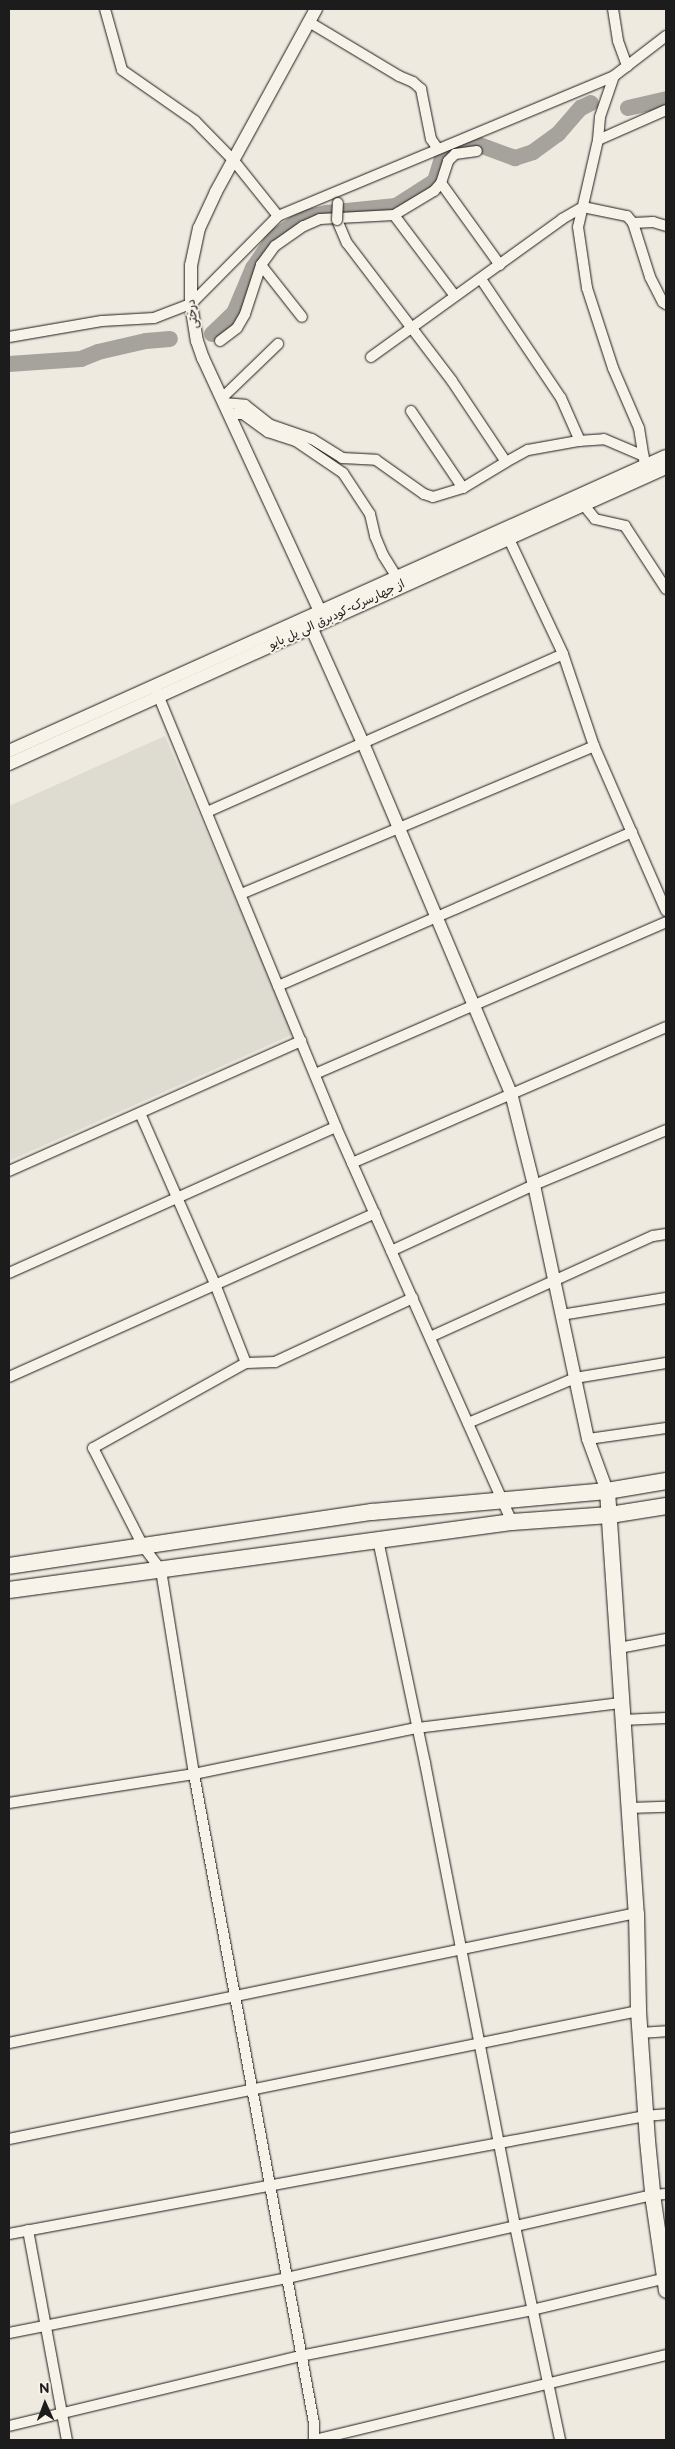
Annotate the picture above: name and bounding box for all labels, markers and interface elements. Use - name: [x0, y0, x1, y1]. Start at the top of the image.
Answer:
- street label: درختی: [184, 298, 202, 330]
- street label: از جهارسرک-کودبرق الی پل بایو: [267, 577, 407, 653]
- north arrow: [20, 2379, 70, 2429]
- text: N: [39, 2380, 50, 2397]

